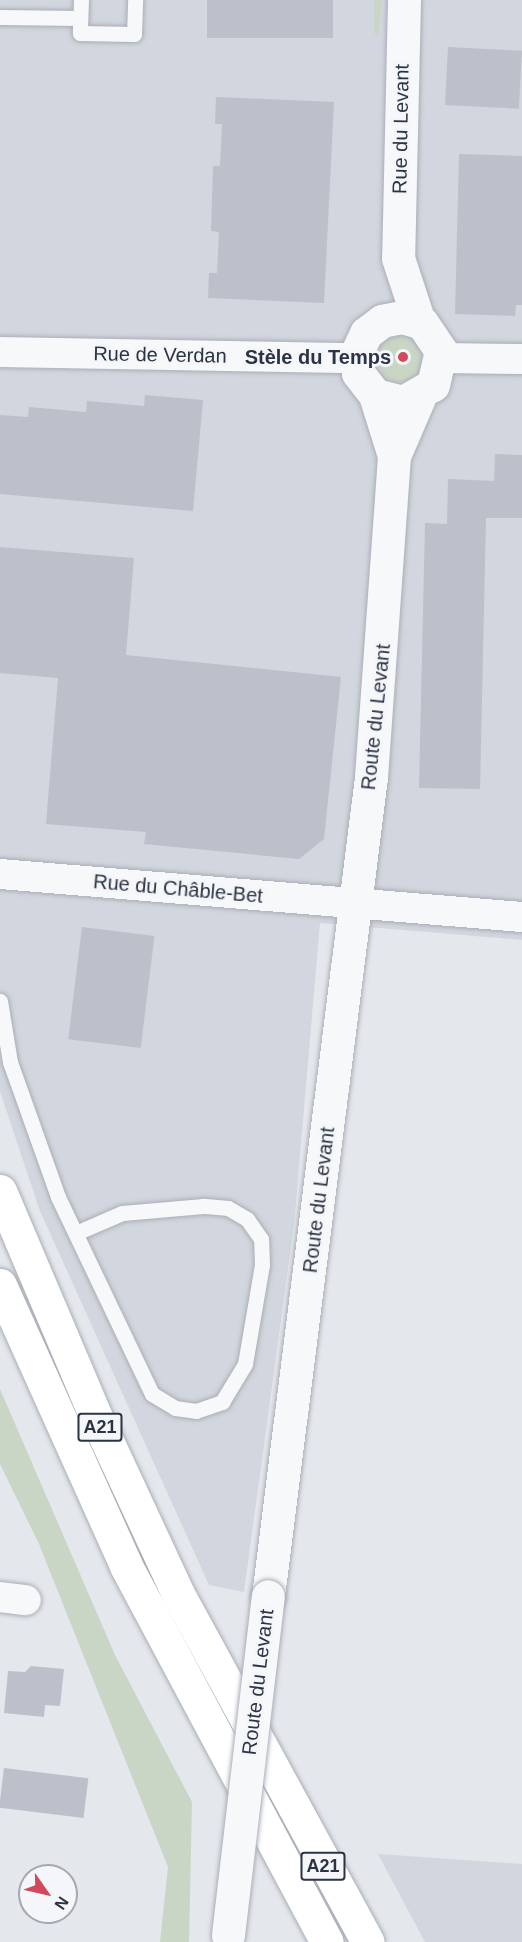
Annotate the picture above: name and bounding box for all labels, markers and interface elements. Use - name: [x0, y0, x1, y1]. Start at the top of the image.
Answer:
- street label: Rue du Levant: [388, 64, 414, 194]
- street label: Rue de Verdan: [93, 342, 227, 368]
- place label: Stèle du Temps: [245, 345, 391, 369]
- marker: Stèle du Temps: [396, 350, 410, 364]
- street label: Route du Levant: [356, 643, 396, 791]
- street label: Rue du Châble-Bet: [92, 870, 264, 908]
- street label: Route du Levant: [298, 1126, 340, 1274]
- road number: A21: [76, 1412, 124, 1442]
- street label: Route du Levant: [237, 1608, 279, 1756]
- road number: A21: [299, 1851, 347, 1881]
- north arrow: [18, 1864, 78, 1924]
- text: N: [51, 1894, 72, 1913]

